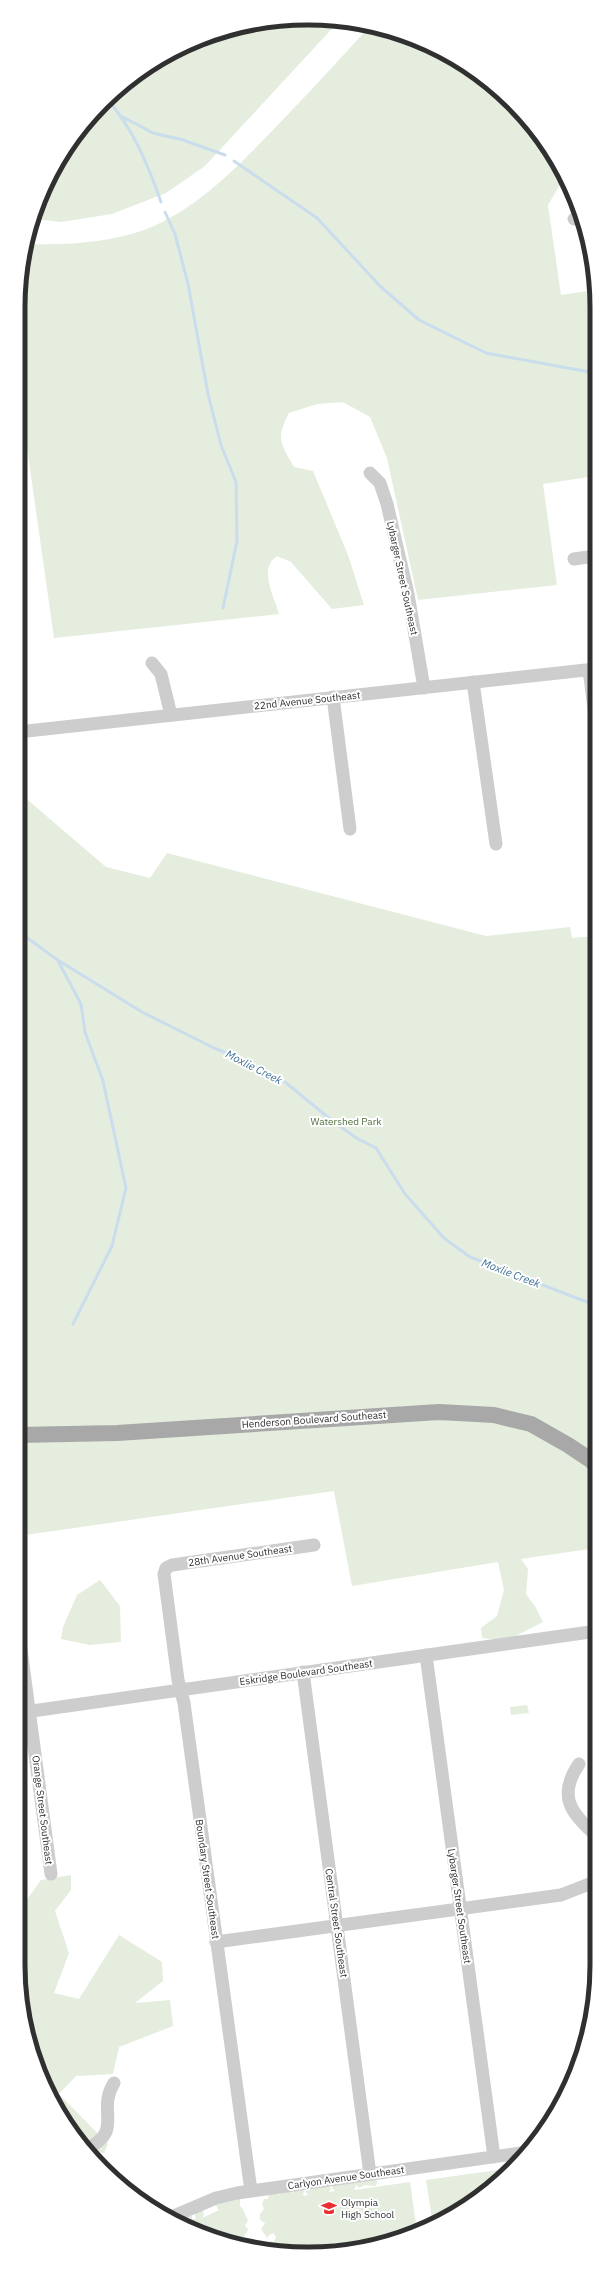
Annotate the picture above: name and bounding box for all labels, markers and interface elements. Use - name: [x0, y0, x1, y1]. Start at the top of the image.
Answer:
- street label: Lybarger Street Southeast: [384, 520, 421, 637]
- street label: 22nd Avenue Southeast: [253, 688, 361, 713]
- water label: Moxlie Creek: [223, 1047, 285, 1087]
- park label: Watershed Park: [310, 1115, 382, 1128]
- water label: Moxlie Creek: [480, 1255, 542, 1291]
- street label: Henderson Boulevard Southeast: [241, 1408, 387, 1431]
- street label: 28th Avenue Southeast: [187, 1542, 293, 1569]
- street label: Eskridge Boulevard Southeast: [239, 1657, 374, 1688]
- street label: Orange Street Southeast: [29, 1755, 56, 1866]
- street label: Boundary Street Southeast: [193, 1818, 222, 1940]
- street label: Lybarger Street Southeast: [445, 1848, 474, 1965]
- street label: Central Street Southeast: [322, 1868, 351, 1979]
- street label: Carlyon Avenue Southeast: [287, 2163, 406, 2192]
- place label: Olympia High School: [341, 2196, 395, 2221]
- school or university icon: Olympia High School: [320, 2199, 338, 2217]

